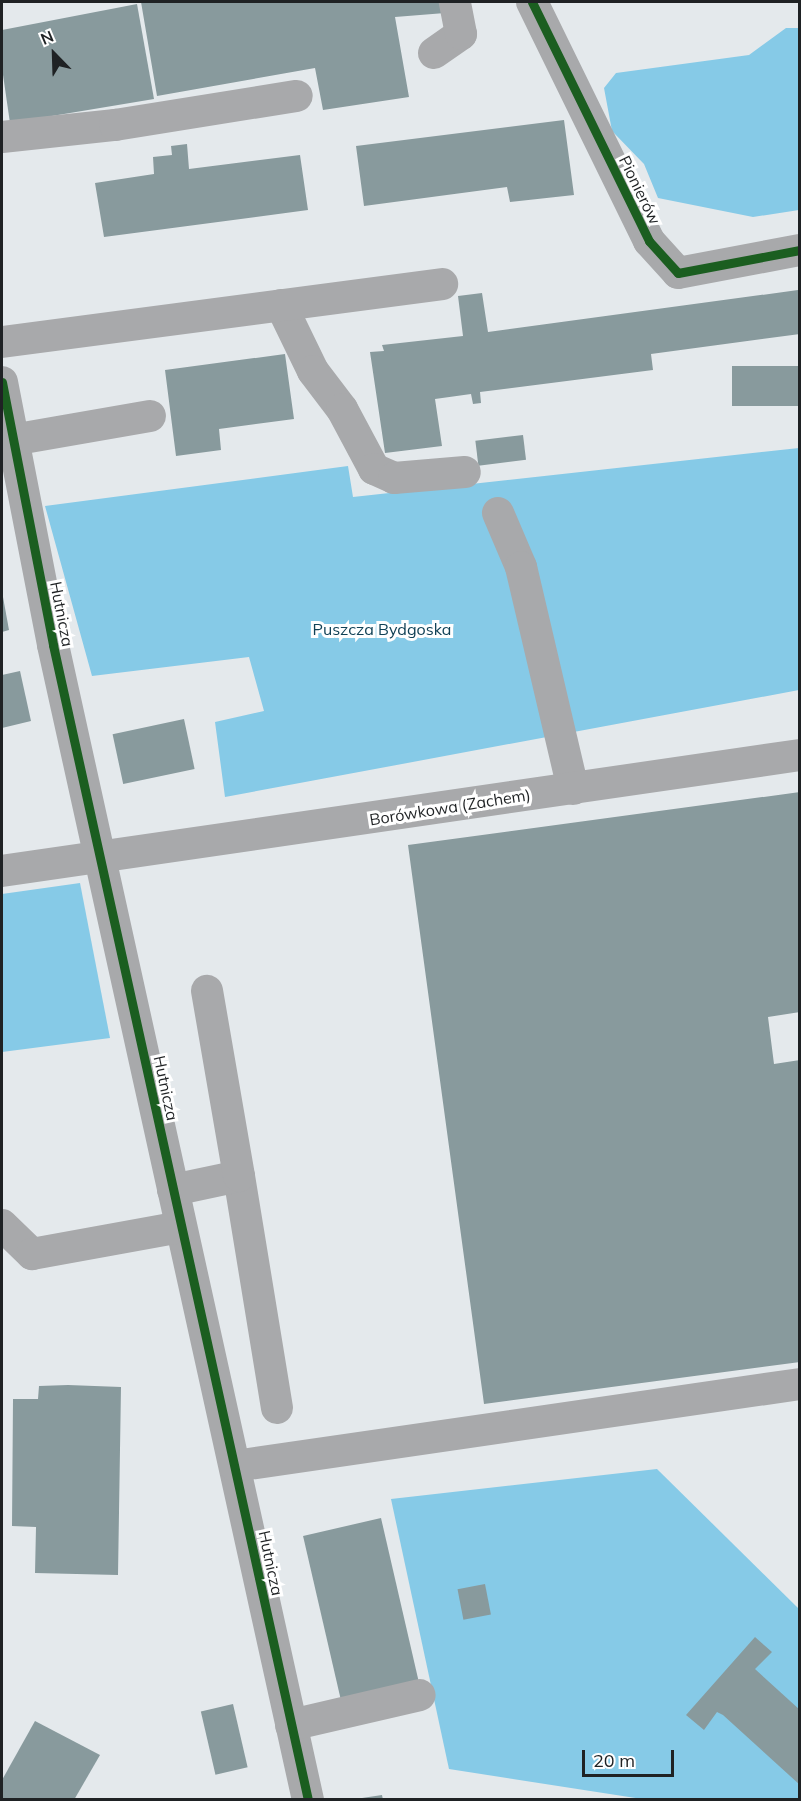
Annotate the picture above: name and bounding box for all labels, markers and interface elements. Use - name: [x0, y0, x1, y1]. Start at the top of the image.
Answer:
- north arrow: [24, 24, 84, 84]
- text: N: [37, 26, 56, 49]
- street label: Pionierów: [615, 153, 665, 227]
- street label: Hutnicza: [46, 580, 78, 648]
- park label: Puszcza Bydgoska: [313, 619, 451, 639]
- street label: Borówkowa (Zachem): [368, 785, 532, 829]
- street label: Hutnicza: [150, 1054, 182, 1122]
- street label: Hutnicza: [255, 1529, 287, 1597]
- scale bar: [585, 1738, 676, 1776]
- text: 20 m: [593, 1749, 635, 1772]

